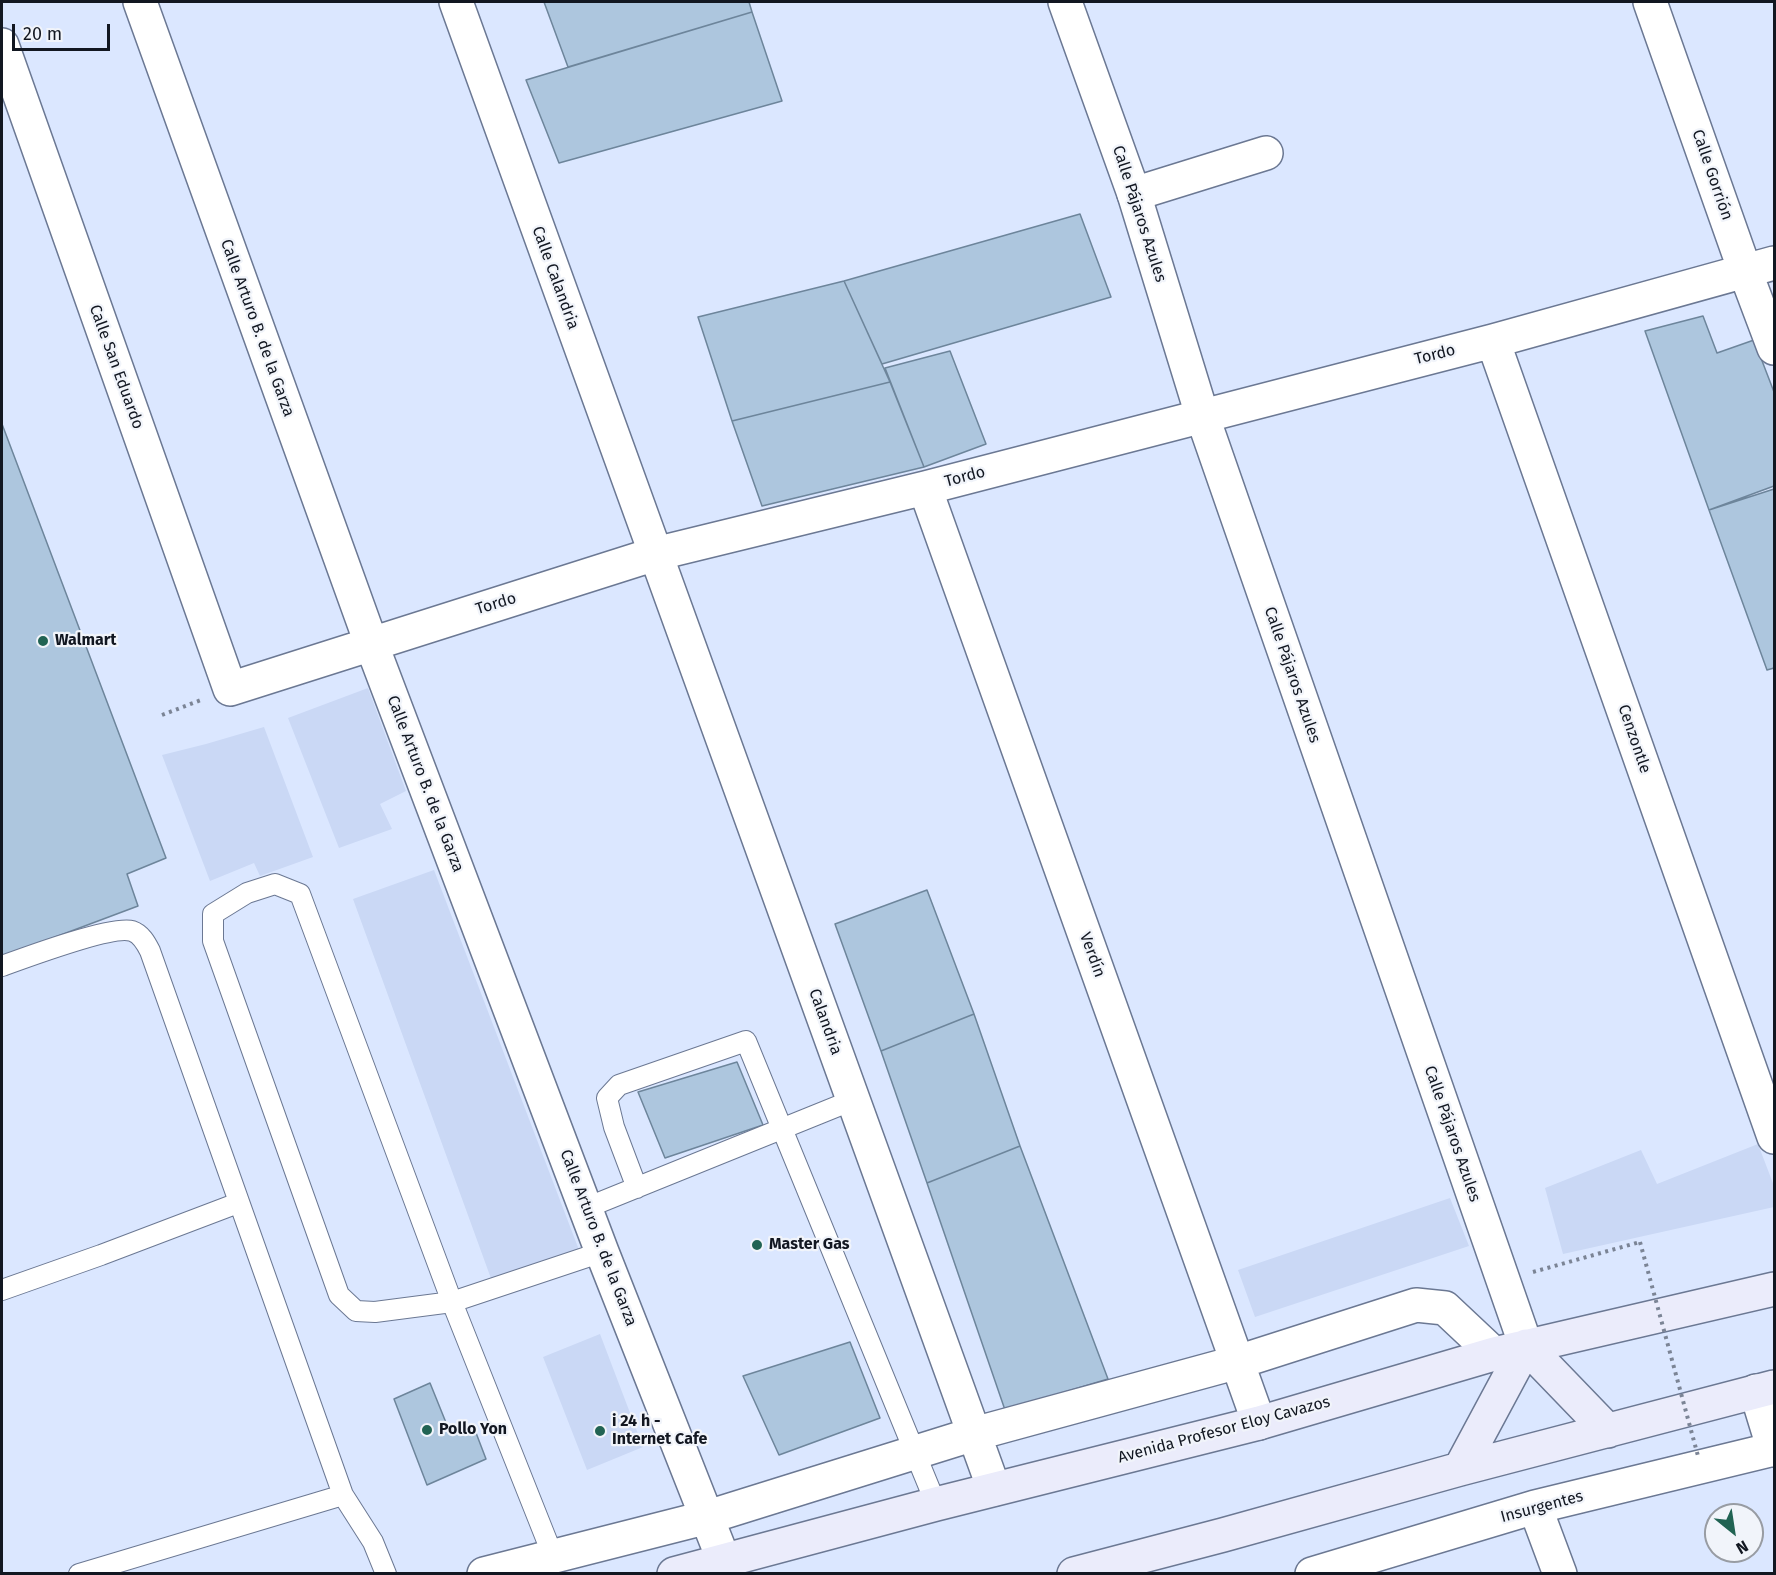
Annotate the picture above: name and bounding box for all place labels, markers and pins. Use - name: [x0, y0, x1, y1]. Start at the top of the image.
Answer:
- place label: Walmart: [55, 631, 116, 651]
- marker: Walmart: [36, 634, 50, 648]
- place label: Master Gas: [769, 1235, 849, 1255]
- marker: Master Gas: [750, 1238, 764, 1252]
- place label: i 24 h - Internet Cafe: [612, 1412, 707, 1450]
- place label: Pollo Yon: [439, 1420, 507, 1440]
- marker: Pollo Yon: [420, 1423, 434, 1437]
- marker: i 24 h - Internet Cafe: [593, 1424, 607, 1438]

